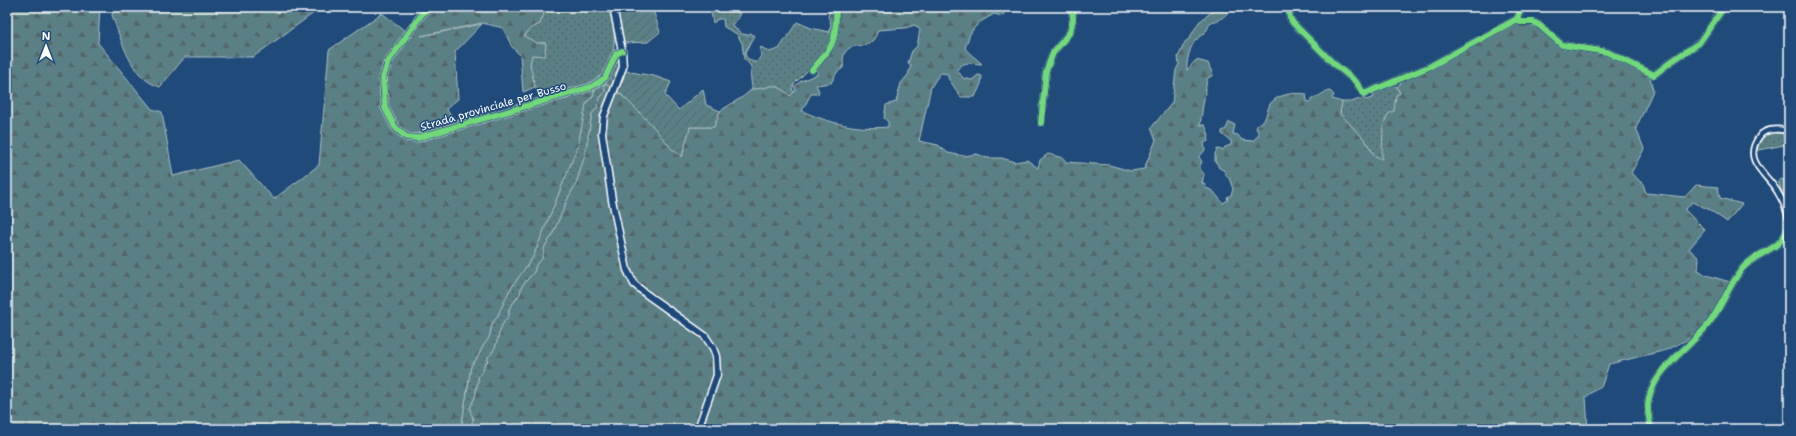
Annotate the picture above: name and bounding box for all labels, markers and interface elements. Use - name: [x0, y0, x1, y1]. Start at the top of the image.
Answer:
- north arrow: [26, 26, 66, 66]
- text: N: [42, 29, 51, 44]
- street label: Strada provinciale per Busso: [418, 78, 568, 135]

